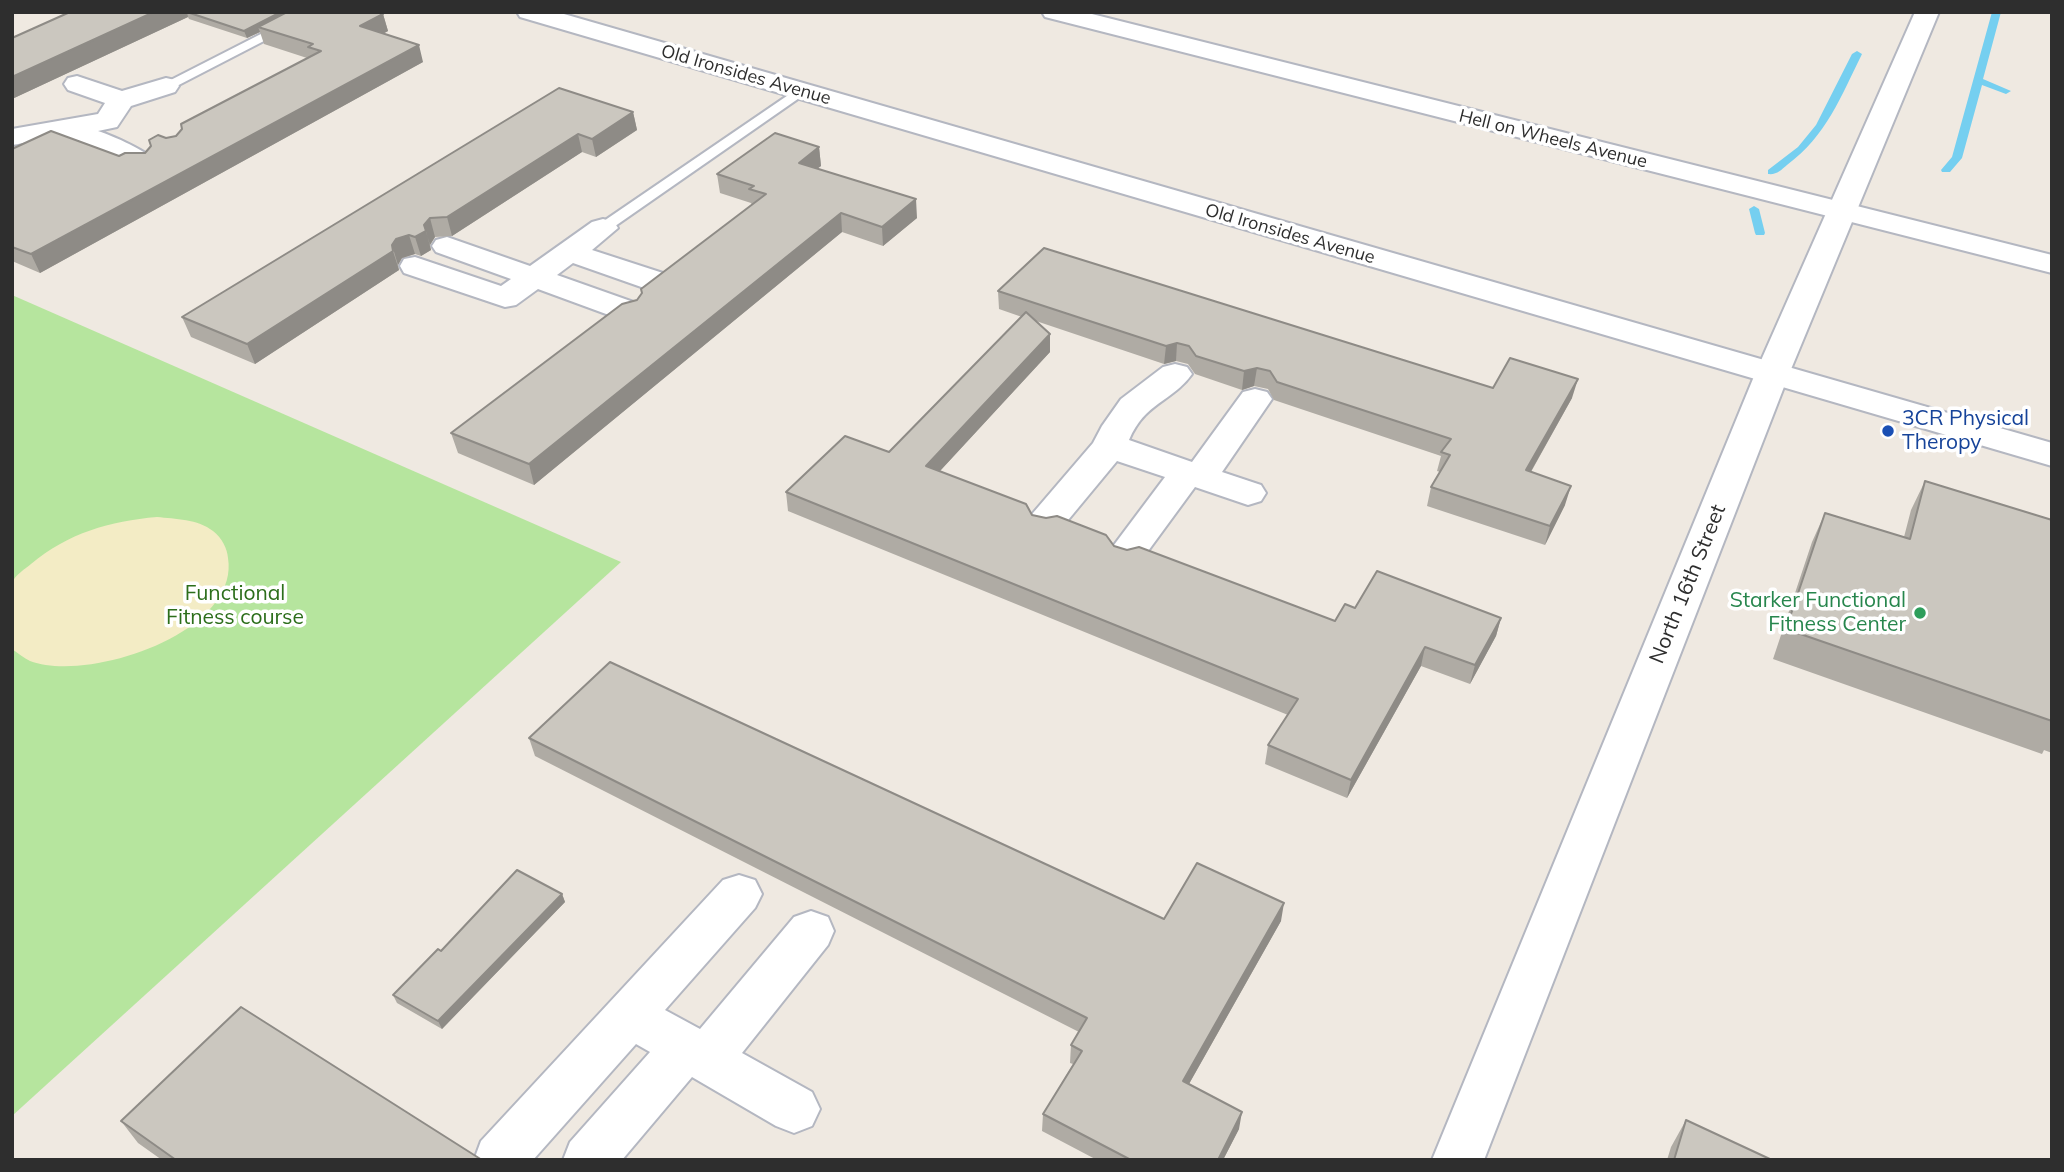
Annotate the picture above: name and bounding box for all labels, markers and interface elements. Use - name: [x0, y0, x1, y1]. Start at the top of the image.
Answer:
- street label: Old Ironsides Avenue: [659, 40, 833, 110]
- street label: Hell on Wheels Avenue: [1457, 105, 1649, 173]
- street label: Old Ironsides Avenue: [1203, 199, 1377, 269]
- place label: 3CR Physical Theropy: [1902, 406, 2029, 456]
- marker: 3CR Physical Theropy: [1880, 423, 1896, 439]
- street label: North 16th Street: [1645, 501, 1731, 667]
- park label: Functional Fitness course: [166, 581, 304, 631]
- place label: Starker Functional Fitness Center: [1730, 588, 1906, 638]
- marker: Starker Functional Fitness Center: [1912, 605, 1928, 621]

